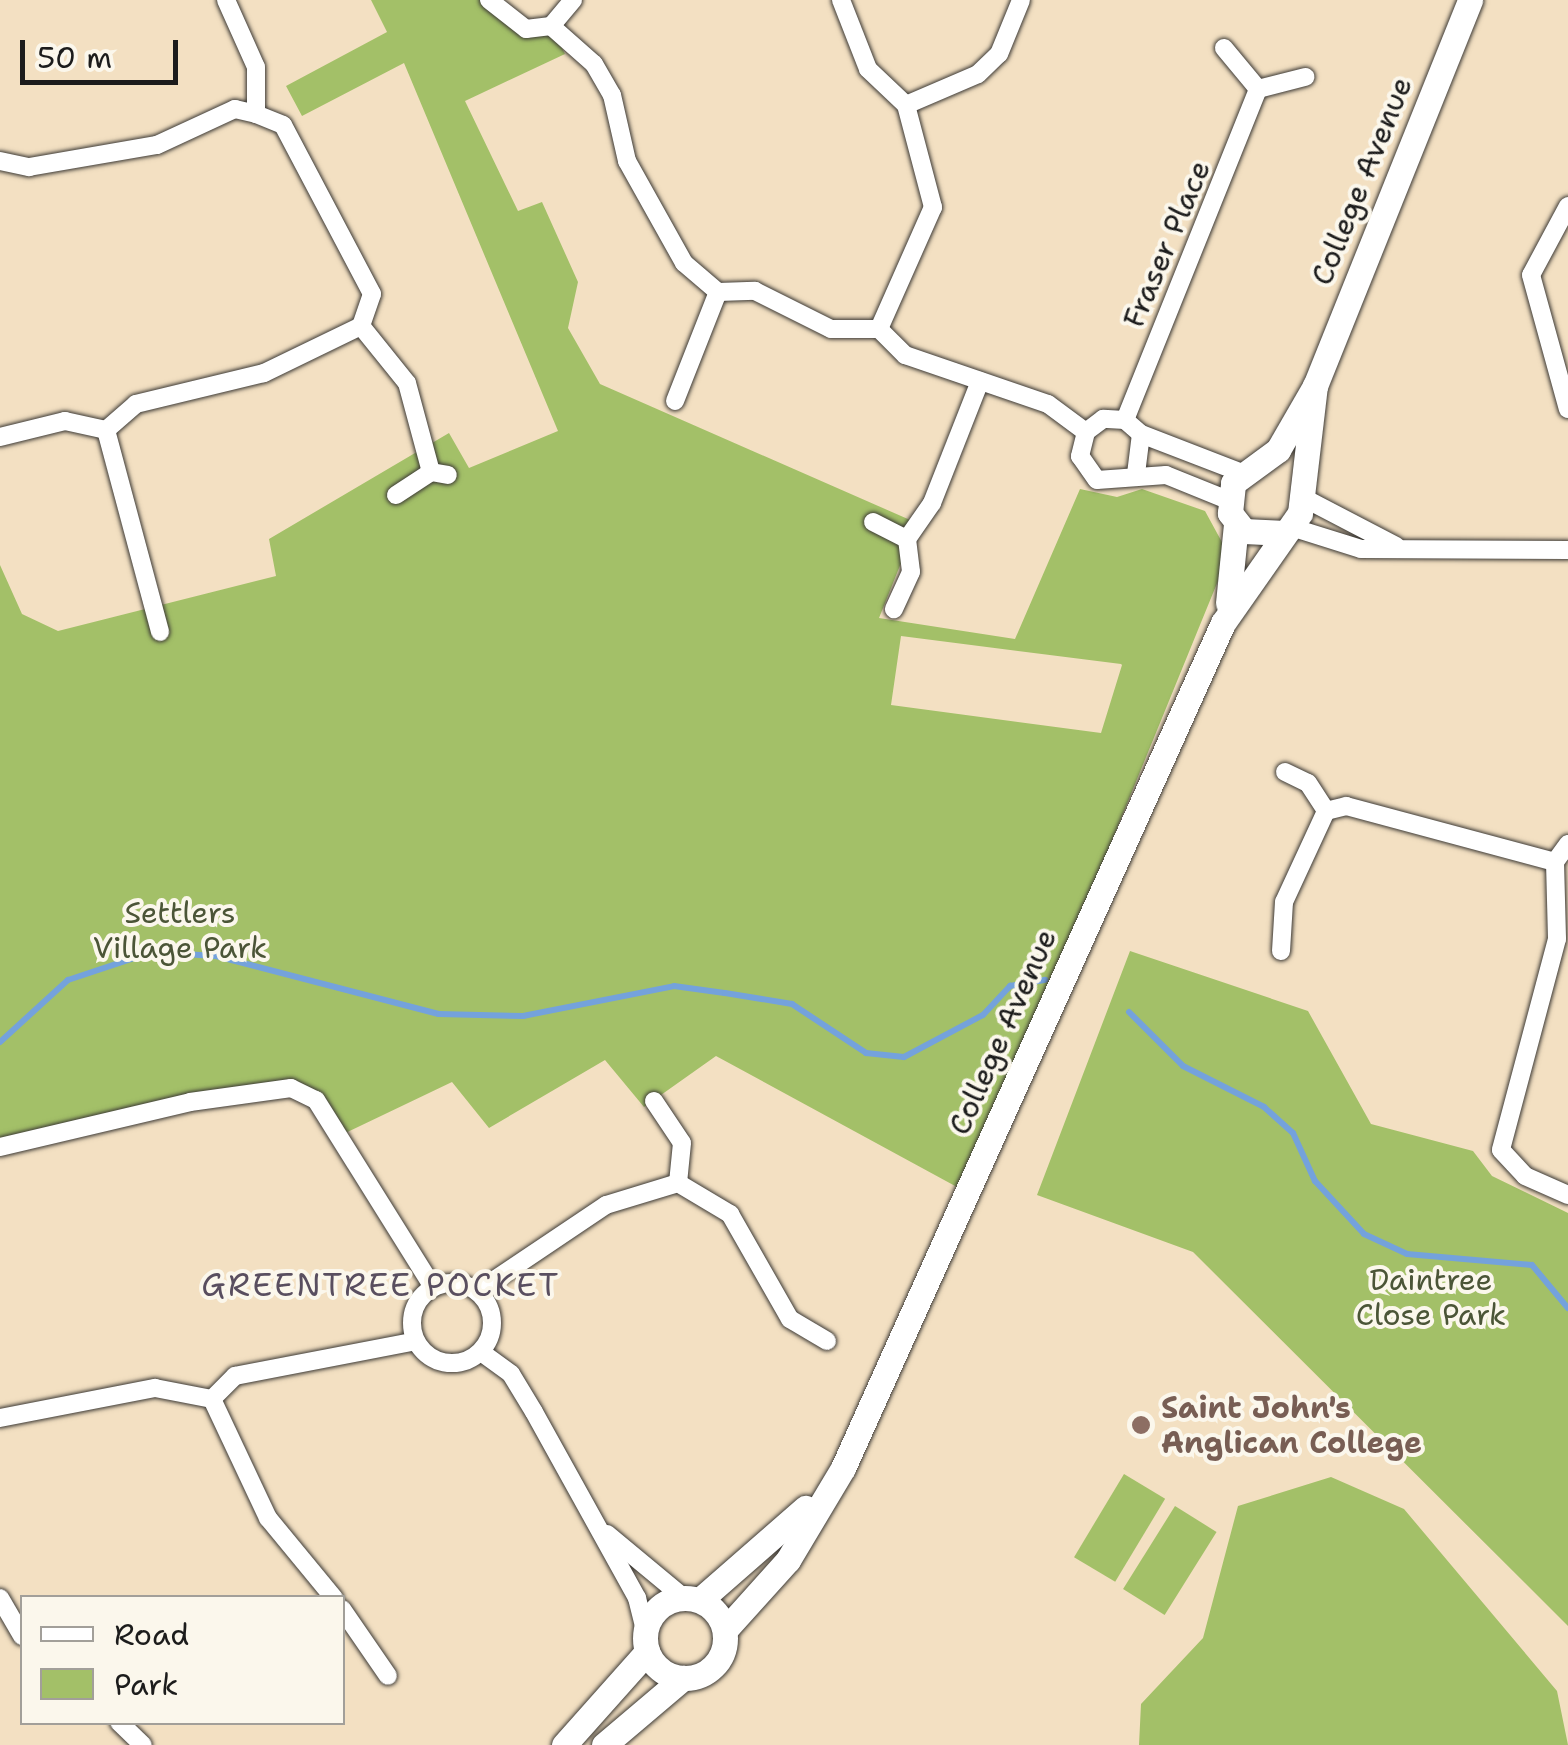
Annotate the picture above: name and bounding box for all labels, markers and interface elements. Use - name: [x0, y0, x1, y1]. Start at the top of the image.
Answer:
- scale bar: [25, 20, 182, 82]
- text: 50 m: [37, 37, 112, 78]
- street label: College Avenue: [1304, 72, 1420, 290]
- street label: Fraser Place: [1116, 155, 1218, 333]
- park label: Settlers Village Park: [93, 895, 267, 966]
- street label: College Avenue: [942, 924, 1064, 1140]
- park label: Daintree Close Park: [1356, 1262, 1506, 1332]
- district label: GREENTREE POCKET: [201, 1266, 561, 1304]
- place label: Saint John's Anglican College: [1161, 1390, 1422, 1460]
- marker: Saint John's Anglican College: [1130, 1414, 1152, 1436]
- legend: [20, 1595, 345, 1725]
- text: Road: [114, 1614, 189, 1655]
- text: Park: [114, 1664, 178, 1705]

